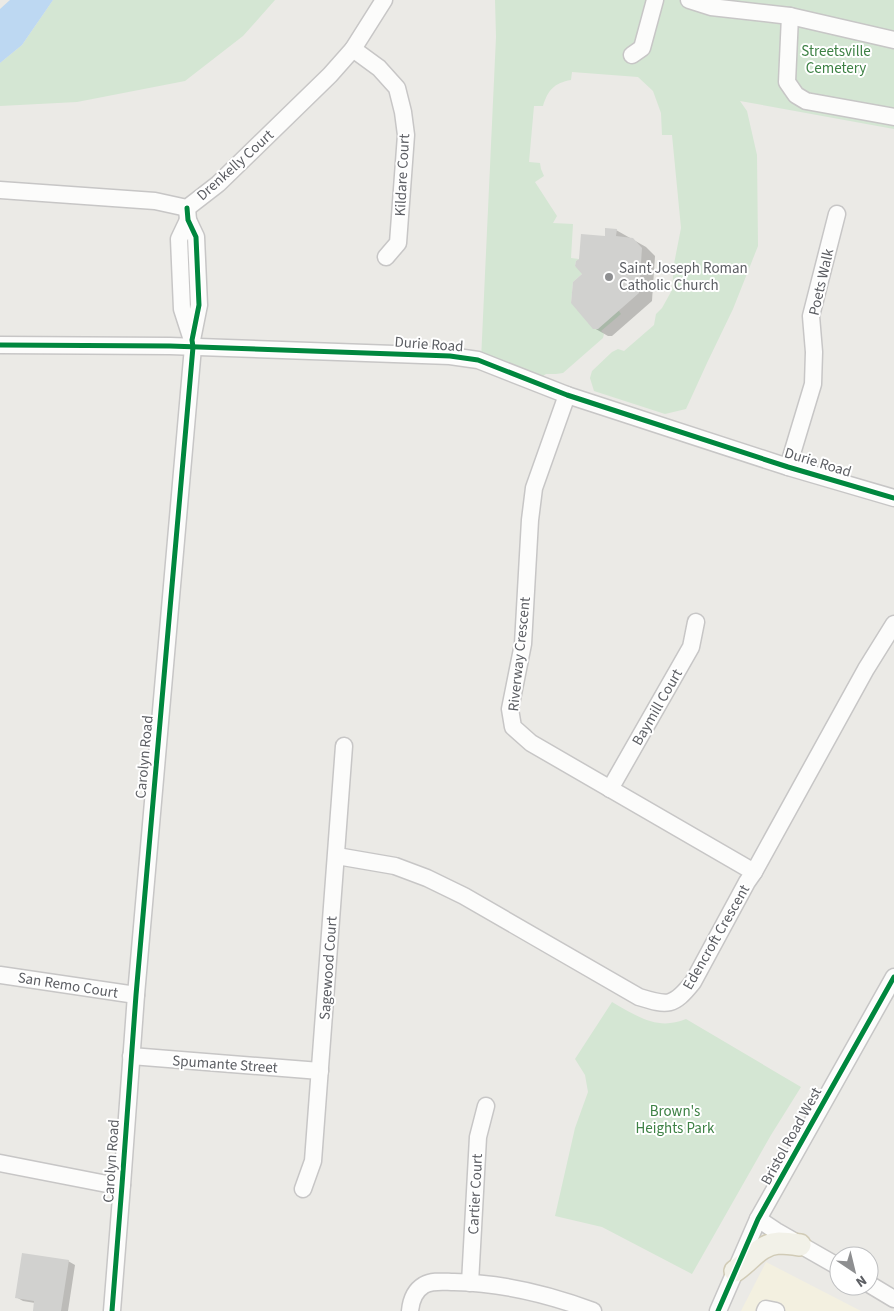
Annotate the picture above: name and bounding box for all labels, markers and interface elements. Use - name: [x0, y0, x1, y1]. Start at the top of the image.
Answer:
- park label: Streetsville Cemetery: [801, 41, 871, 79]
- street label: Drenkelly Court: [192, 125, 279, 206]
- street label: Kildare Court: [390, 133, 415, 217]
- street label: Poets Walk: [804, 246, 840, 318]
- place label: Saint Joseph Roman Catholic Church: [619, 258, 748, 296]
- marker: Saint Joseph Roman Catholic Church: [603, 271, 615, 283]
- street label: Durie Road: [394, 332, 464, 357]
- street label: Durie Road: [782, 442, 854, 483]
- street label: Riverway Crescent: [503, 596, 536, 712]
- street label: Baymill Court: [627, 665, 688, 749]
- street label: Carolyn Road: [130, 715, 159, 800]
- street label: Edencroft Crescent: [678, 881, 755, 994]
- street label: Sagewood Court: [314, 915, 343, 1021]
- street label: San Remo Court: [16, 967, 120, 1004]
- street label: Spumante Street: [172, 1050, 278, 1079]
- street label: Bristol Road West: [756, 1083, 827, 1189]
- park label: Brown's Heights Park: [636, 1101, 715, 1139]
- street label: Carolyn Road: [98, 1119, 125, 1203]
- street label: Cartier Court: [463, 1153, 488, 1235]
- north arrow: [829, 1246, 879, 1296]
- text: N: [851, 1270, 870, 1292]

